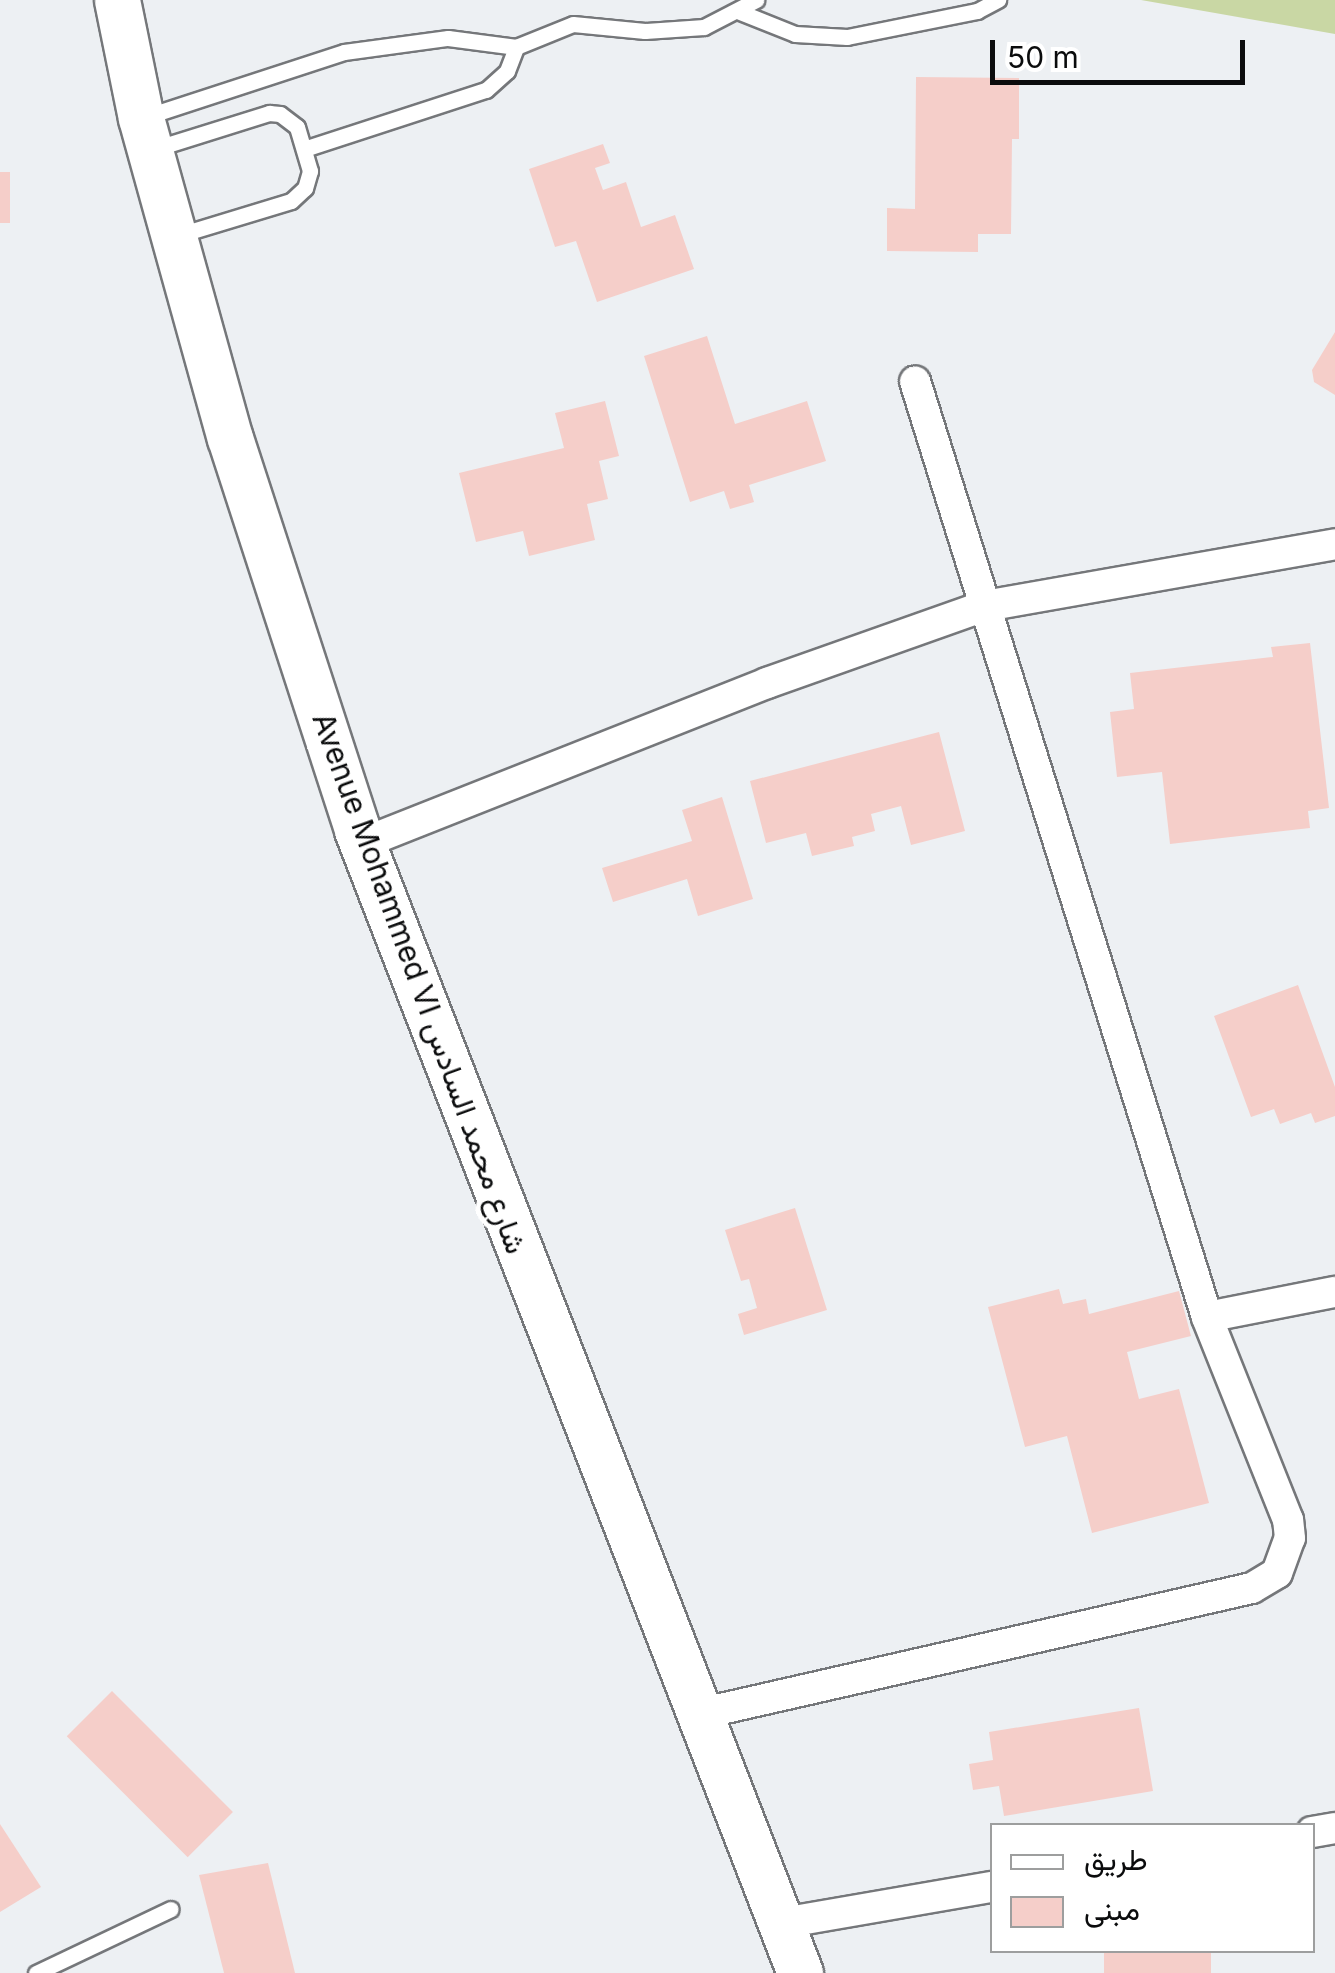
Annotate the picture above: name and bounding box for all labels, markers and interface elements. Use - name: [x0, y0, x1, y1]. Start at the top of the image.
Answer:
- scale bar: [995, 20, 1250, 82]
- text: 50 m: [1007, 39, 1079, 75]
- street label: Avenue Mohammed VI شارع محمد السادس: [305, 708, 535, 1258]
- legend: [990, 1823, 1315, 1953]
- text: طريق: [1084, 1841, 1148, 1877]
- text: مبنى: [1084, 1891, 1140, 1927]

